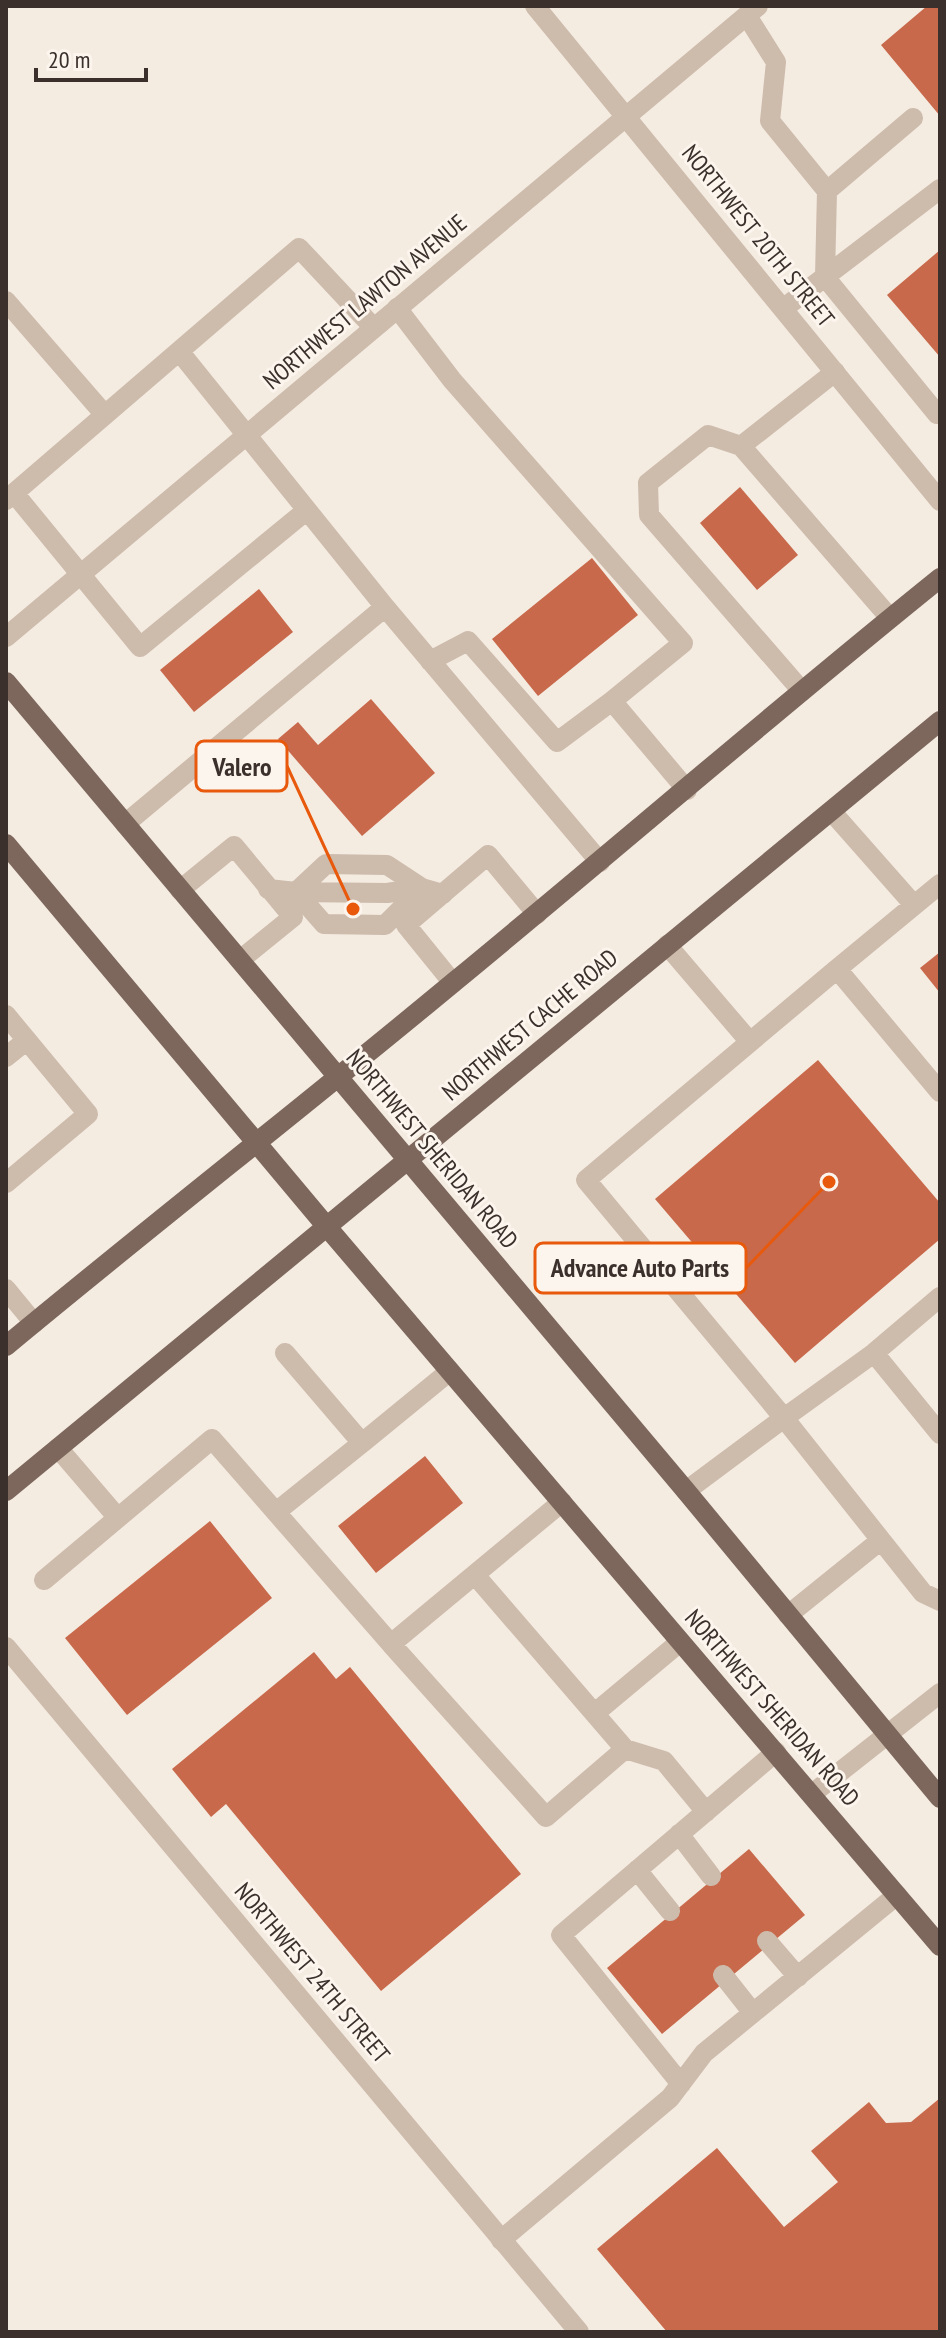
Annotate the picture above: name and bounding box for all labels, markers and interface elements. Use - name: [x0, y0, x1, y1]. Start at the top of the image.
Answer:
- scale bar: [36, 32, 146, 82]
- text: 20 m: [48, 44, 90, 75]
- street label: NORTHWEST 20TH STREET: [675, 138, 842, 333]
- street label: NORTHWEST LAWTON AVENUE: [256, 207, 473, 396]
- callout: Valero: [196, 741, 287, 791]
- text: Valero: [211, 750, 272, 783]
- street label: NORTHWEST CACHE ROAD: [436, 942, 624, 1107]
- street label: NORTHWEST SHERIDAN ROAD: [340, 1042, 525, 1255]
- callout: Advance Auto Parts: [535, 1243, 746, 1293]
- text: Advance Auto Parts: [550, 1251, 729, 1284]
- street label: NORTHWEST SHERIDAN ROAD: [678, 1603, 867, 1813]
- street label: NORTHWEST 24TH STREET: [228, 1876, 397, 2069]

